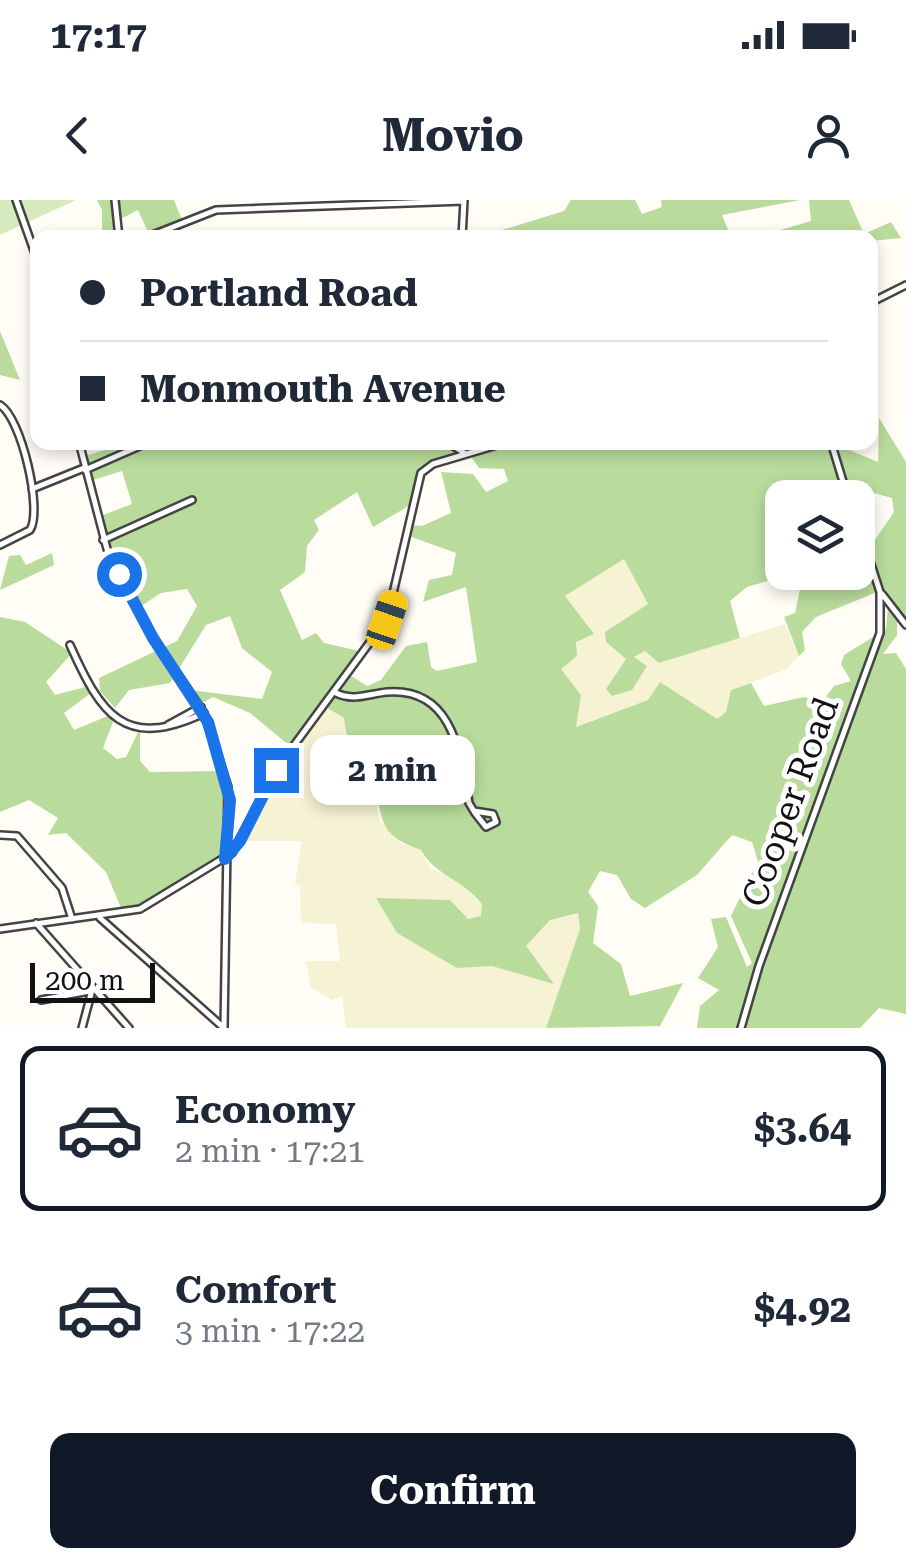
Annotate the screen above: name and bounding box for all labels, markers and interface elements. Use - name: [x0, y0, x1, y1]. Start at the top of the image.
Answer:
- text: 17:17: [50, 13, 147, 57]
- icon: back: [50, 108, 105, 163]
- icon: person: [801, 108, 856, 163]
- text: Movio: [382, 109, 524, 162]
- text: Portland Road: [140, 271, 418, 315]
- text: Monmouth Avenue: [140, 367, 506, 411]
- map controls: [765, 480, 875, 590]
- button: layers: [765, 480, 875, 590]
- route start: [97, 552, 142, 597]
- car: [363, 587, 411, 653]
- street label: Cooper Road: [734, 692, 847, 912]
- callout: 2 min: [311, 735, 476, 805]
- route end: [254, 748, 299, 793]
- text: 2 min: [348, 751, 437, 789]
- scale bar: [30, 958, 155, 1003]
- text: 200 m: [45, 964, 125, 997]
- icon: car: [55, 1084, 145, 1174]
- text: Economy: [175, 1088, 355, 1132]
- text: $3.64: [754, 1107, 851, 1151]
- text: 2 min · 17:21: [175, 1132, 365, 1170]
- icon: car: [55, 1264, 145, 1354]
- text: Comfort: [175, 1268, 336, 1312]
- text: $4.92: [754, 1287, 851, 1331]
- text: 3 min · 17:22: [175, 1312, 365, 1350]
- button: Confirm: [50, 1433, 856, 1548]

